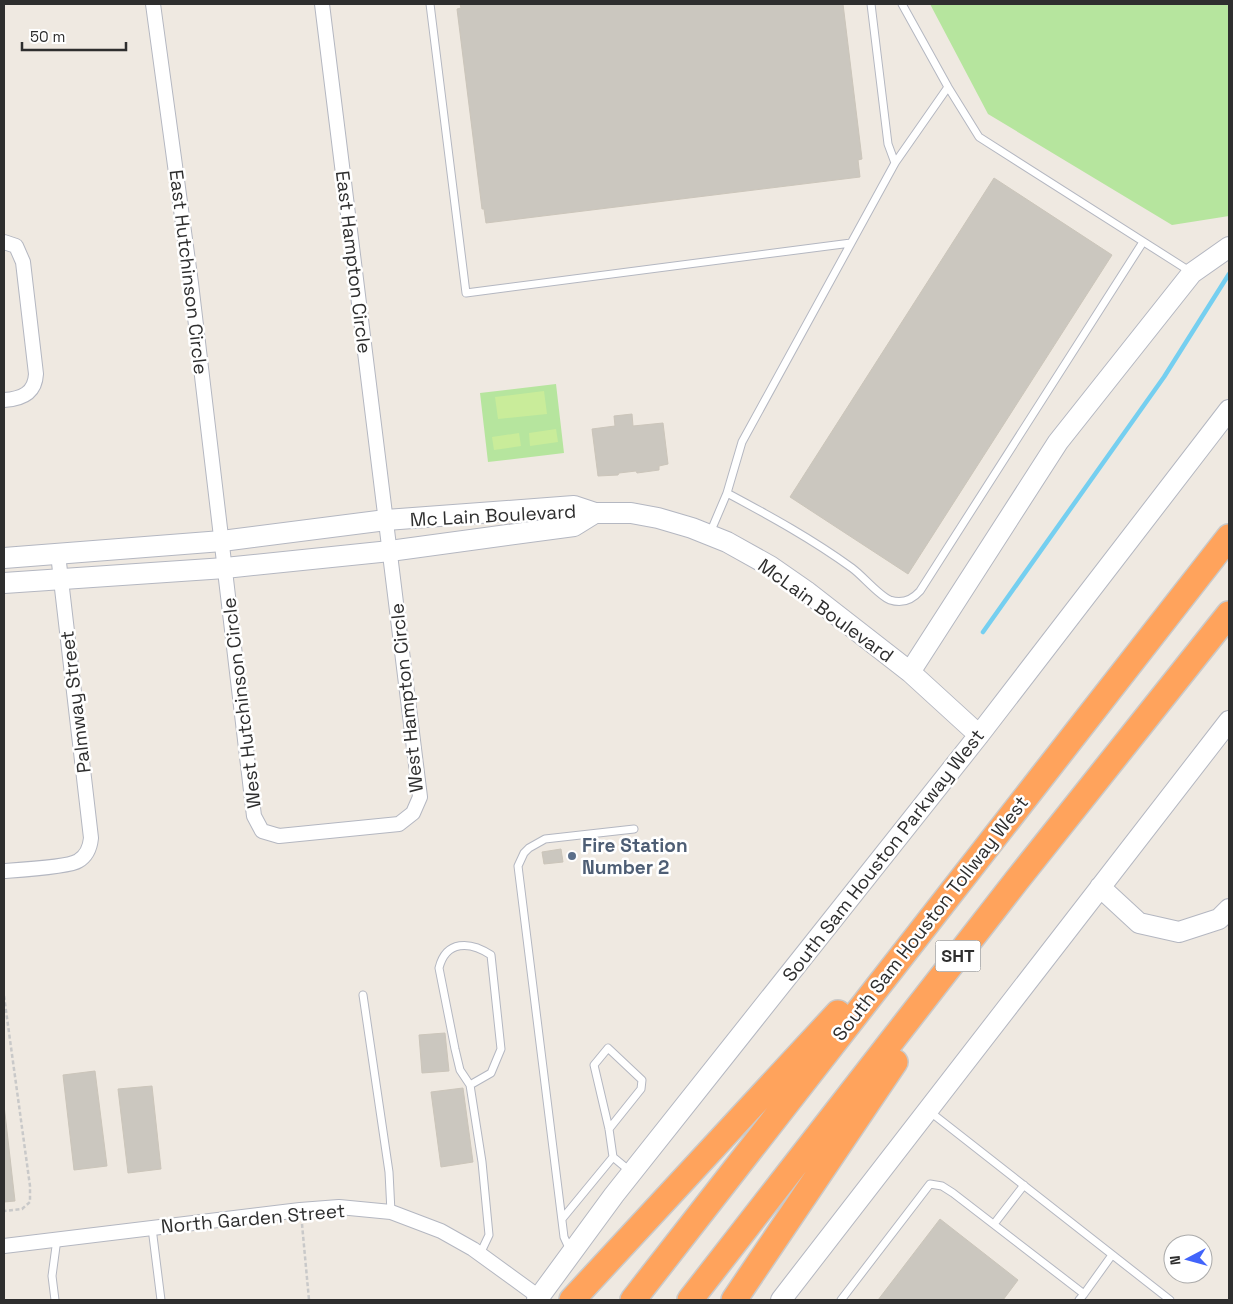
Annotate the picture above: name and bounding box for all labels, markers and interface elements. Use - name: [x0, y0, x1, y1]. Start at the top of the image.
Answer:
- scale bar: [22, 20, 126, 52]
- text: 50 m: [30, 27, 65, 46]
- street label: East Hutchinson Circle: [164, 168, 213, 376]
- street label: East Hampton Circle: [330, 169, 377, 355]
- street label: Mc Lain Boulevard: [409, 499, 577, 532]
- street label: McLain Boulevard: [753, 553, 898, 668]
- street label: West Hutchinson Circle: [216, 596, 267, 810]
- street label: West Hampton Circle: [384, 602, 429, 794]
- street label: Palmway Street: [54, 629, 97, 775]
- street label: South Sam Houston Parkway West: [777, 724, 990, 987]
- street label: South Sam Houston Tollway West: [827, 791, 1034, 1046]
- place label: Fire Station Number 2: [582, 833, 688, 880]
- marker: Fire Station Number 2: [566, 850, 578, 862]
- road number: SHT: [936, 940, 980, 971]
- street label: North Garden Street: [160, 1198, 346, 1239]
- north arrow: [1163, 1234, 1213, 1284]
- text: N: [1166, 1255, 1185, 1266]

